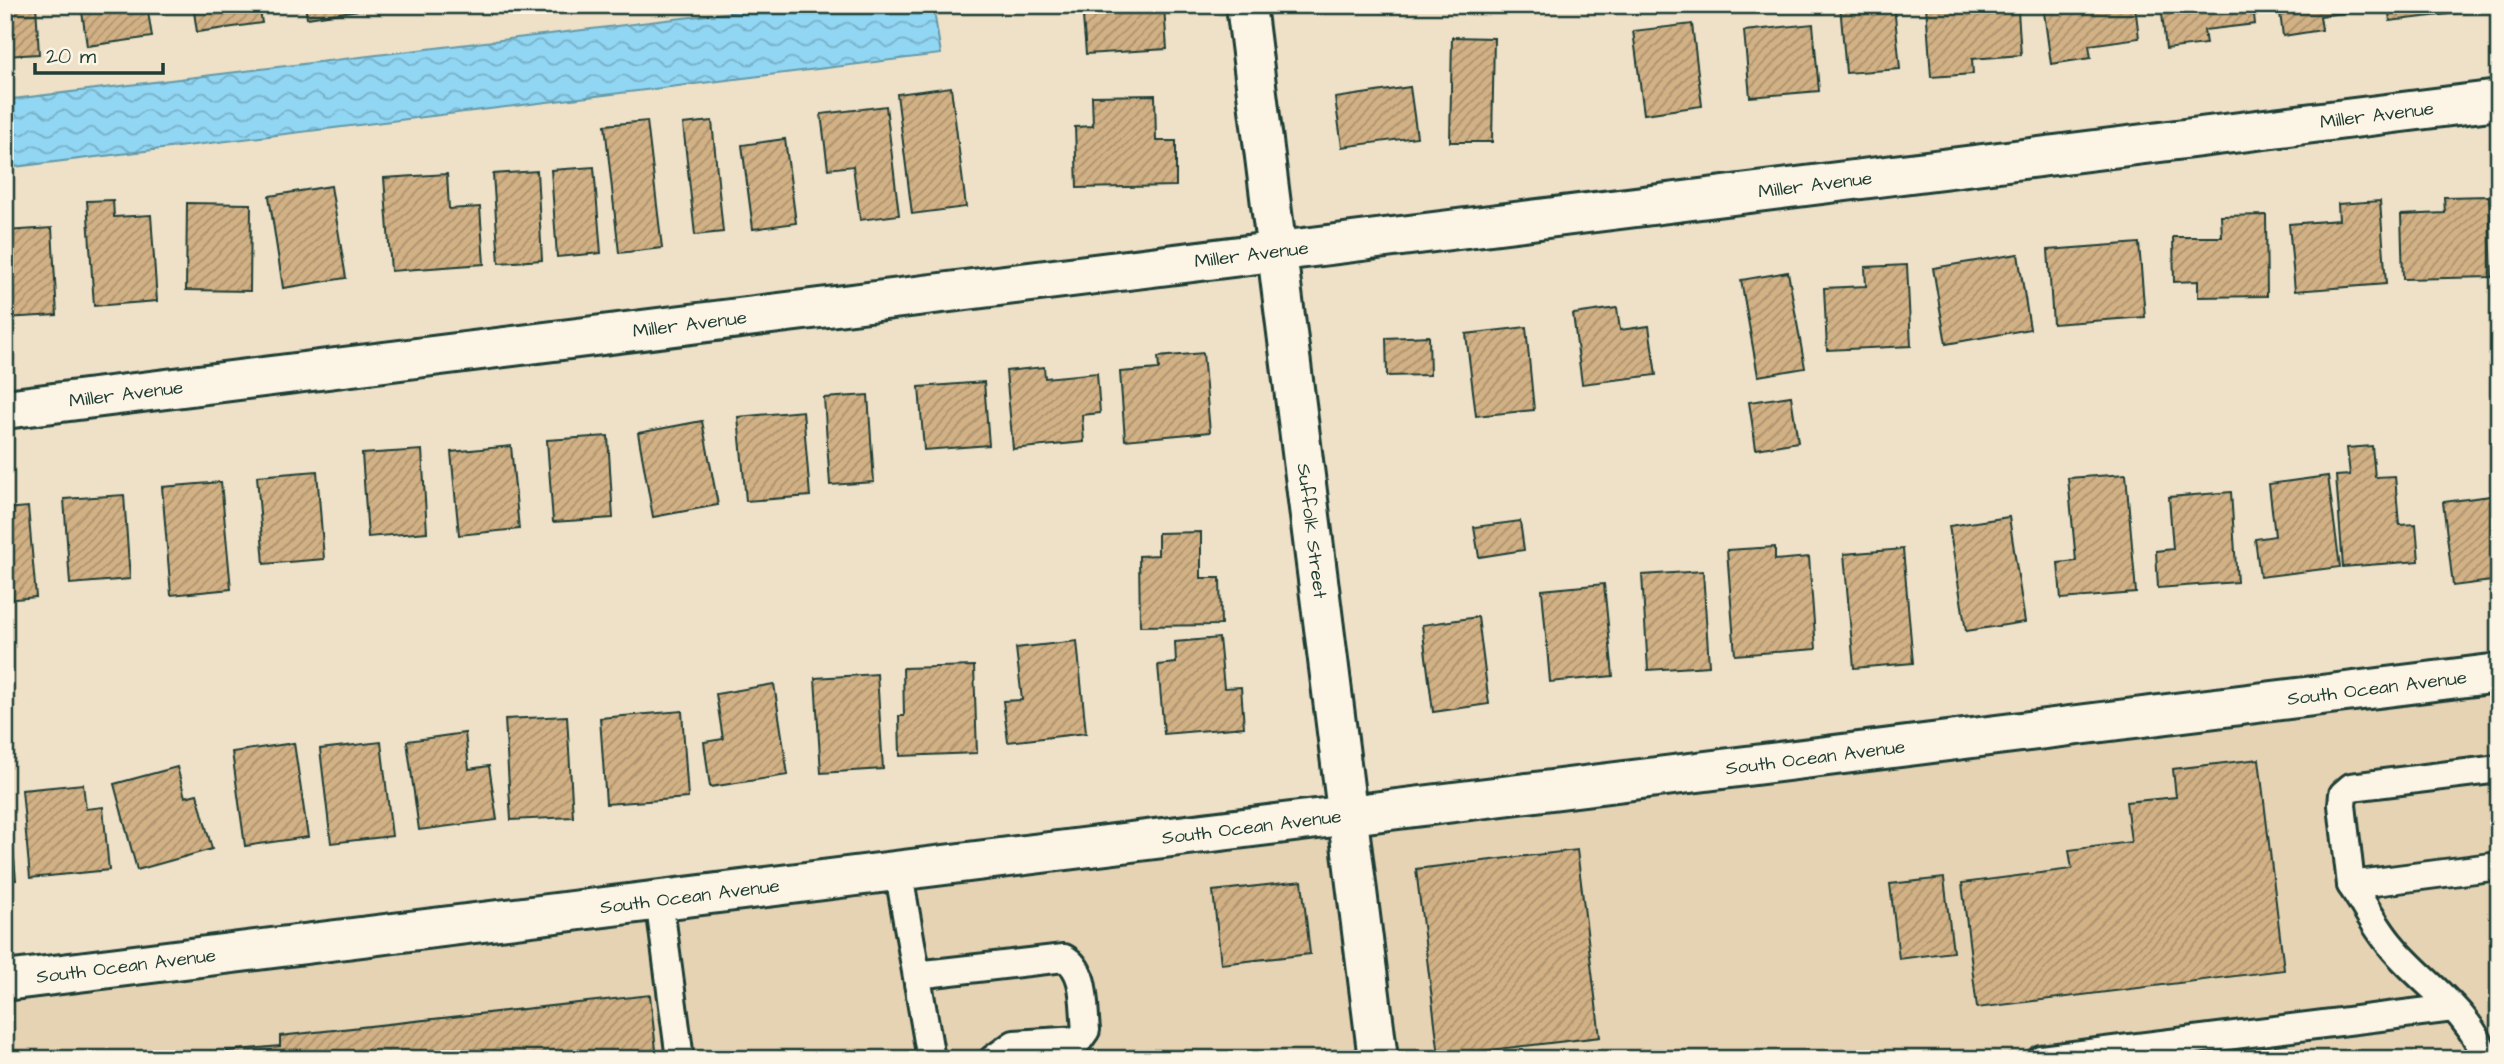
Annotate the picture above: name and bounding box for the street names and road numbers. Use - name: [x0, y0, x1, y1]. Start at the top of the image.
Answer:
- street label: Miller Avenue: [2318, 95, 2435, 136]
- street label: Miller Avenue: [1757, 164, 1874, 205]
- street label: Miller Avenue: [1193, 234, 1310, 275]
- street label: Miller Avenue: [631, 304, 748, 345]
- street label: Miller Avenue: [67, 374, 185, 414]
- street label: Suffolk Street: [1290, 462, 1334, 600]
- street label: South Ocean Avenue: [2286, 664, 2468, 713]
- street label: South Ocean Avenue: [1724, 733, 1907, 782]
- street label: South Ocean Avenue: [1160, 803, 1343, 852]
- street label: South Ocean Avenue: [598, 872, 781, 921]
- street label: South Ocean Avenue: [35, 942, 217, 991]

